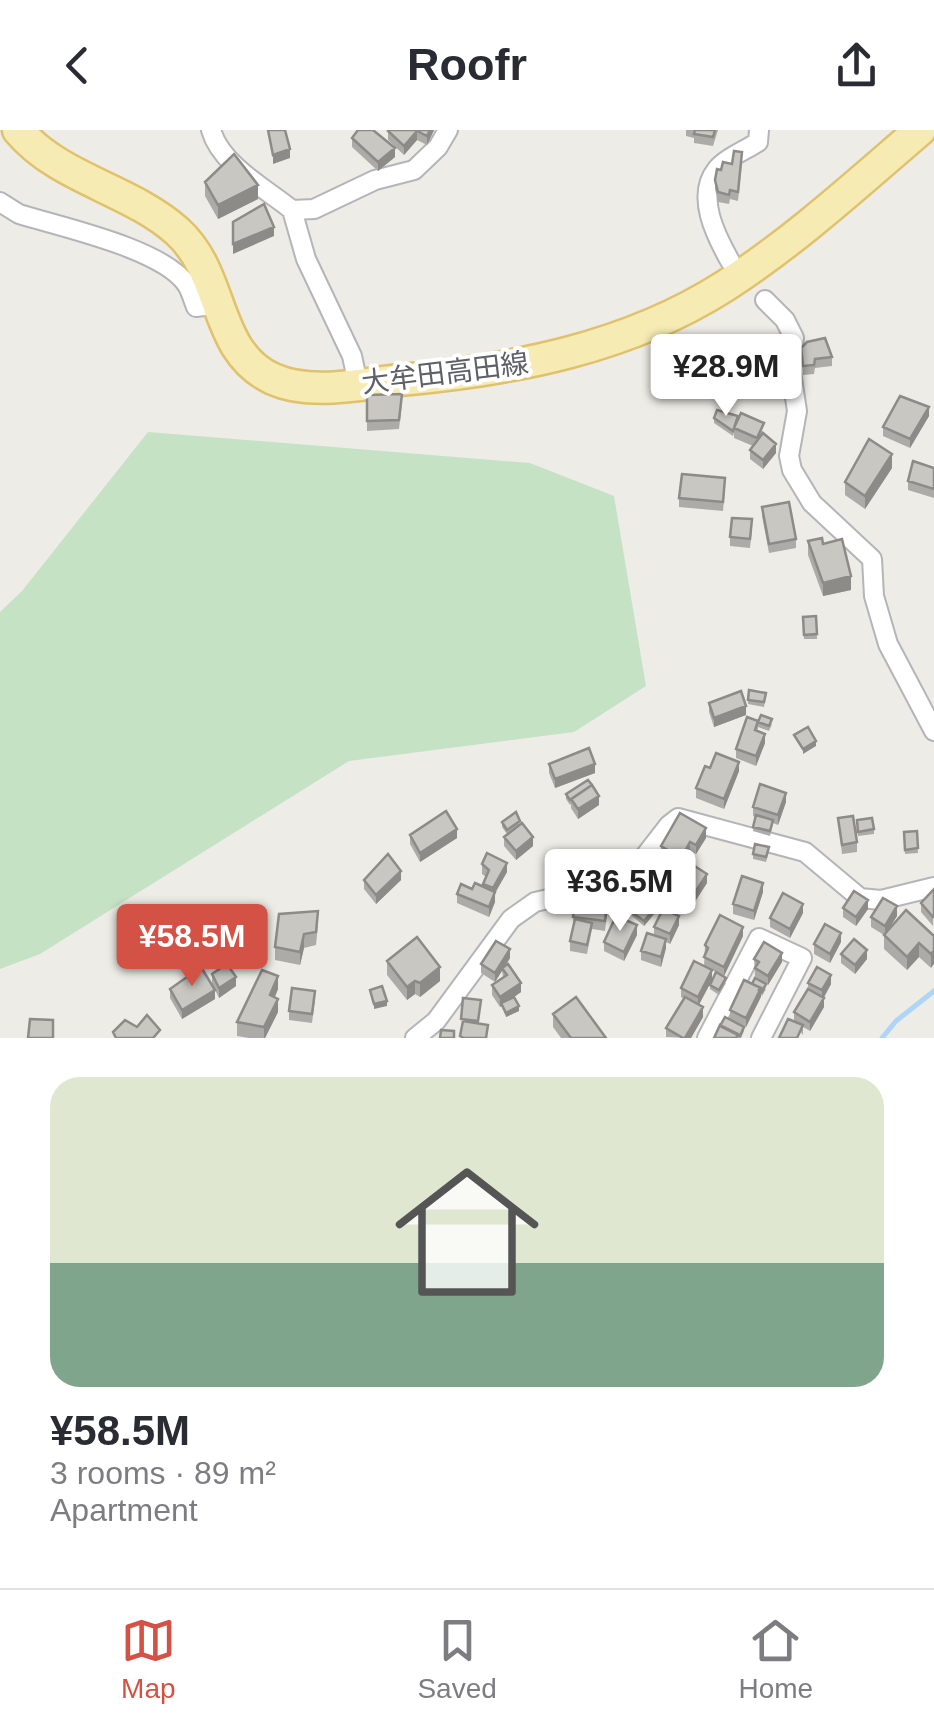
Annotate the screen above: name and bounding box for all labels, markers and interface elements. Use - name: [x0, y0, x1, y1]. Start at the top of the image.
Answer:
- icon: back: [50, 38, 105, 93]
- icon: share: [829, 38, 884, 93]
- text: Roofr: [407, 39, 527, 90]
- pin: ¥28.9M: [645, 334, 807, 419]
- street label: 大牟田高田線: [360, 347, 530, 399]
- text: ¥28.9M: [673, 348, 779, 384]
- pin: ¥36.5M: [539, 849, 701, 934]
- text: ¥36.5M: [567, 863, 673, 899]
- pin: ¥58.5M: [111, 904, 273, 989]
- text: ¥58.5M: [139, 918, 245, 954]
- icon: home: [377, 1142, 557, 1322]
- text: ¥58.5M: [50, 1407, 190, 1454]
- text: 3 rooms · 89 m²: [50, 1455, 276, 1491]
- text: Apartment: [50, 1492, 198, 1528]
- tab: Map: [121, 1613, 176, 1705]
- tab: Saved: [417, 1613, 497, 1705]
- tab: Home: [738, 1613, 813, 1705]

